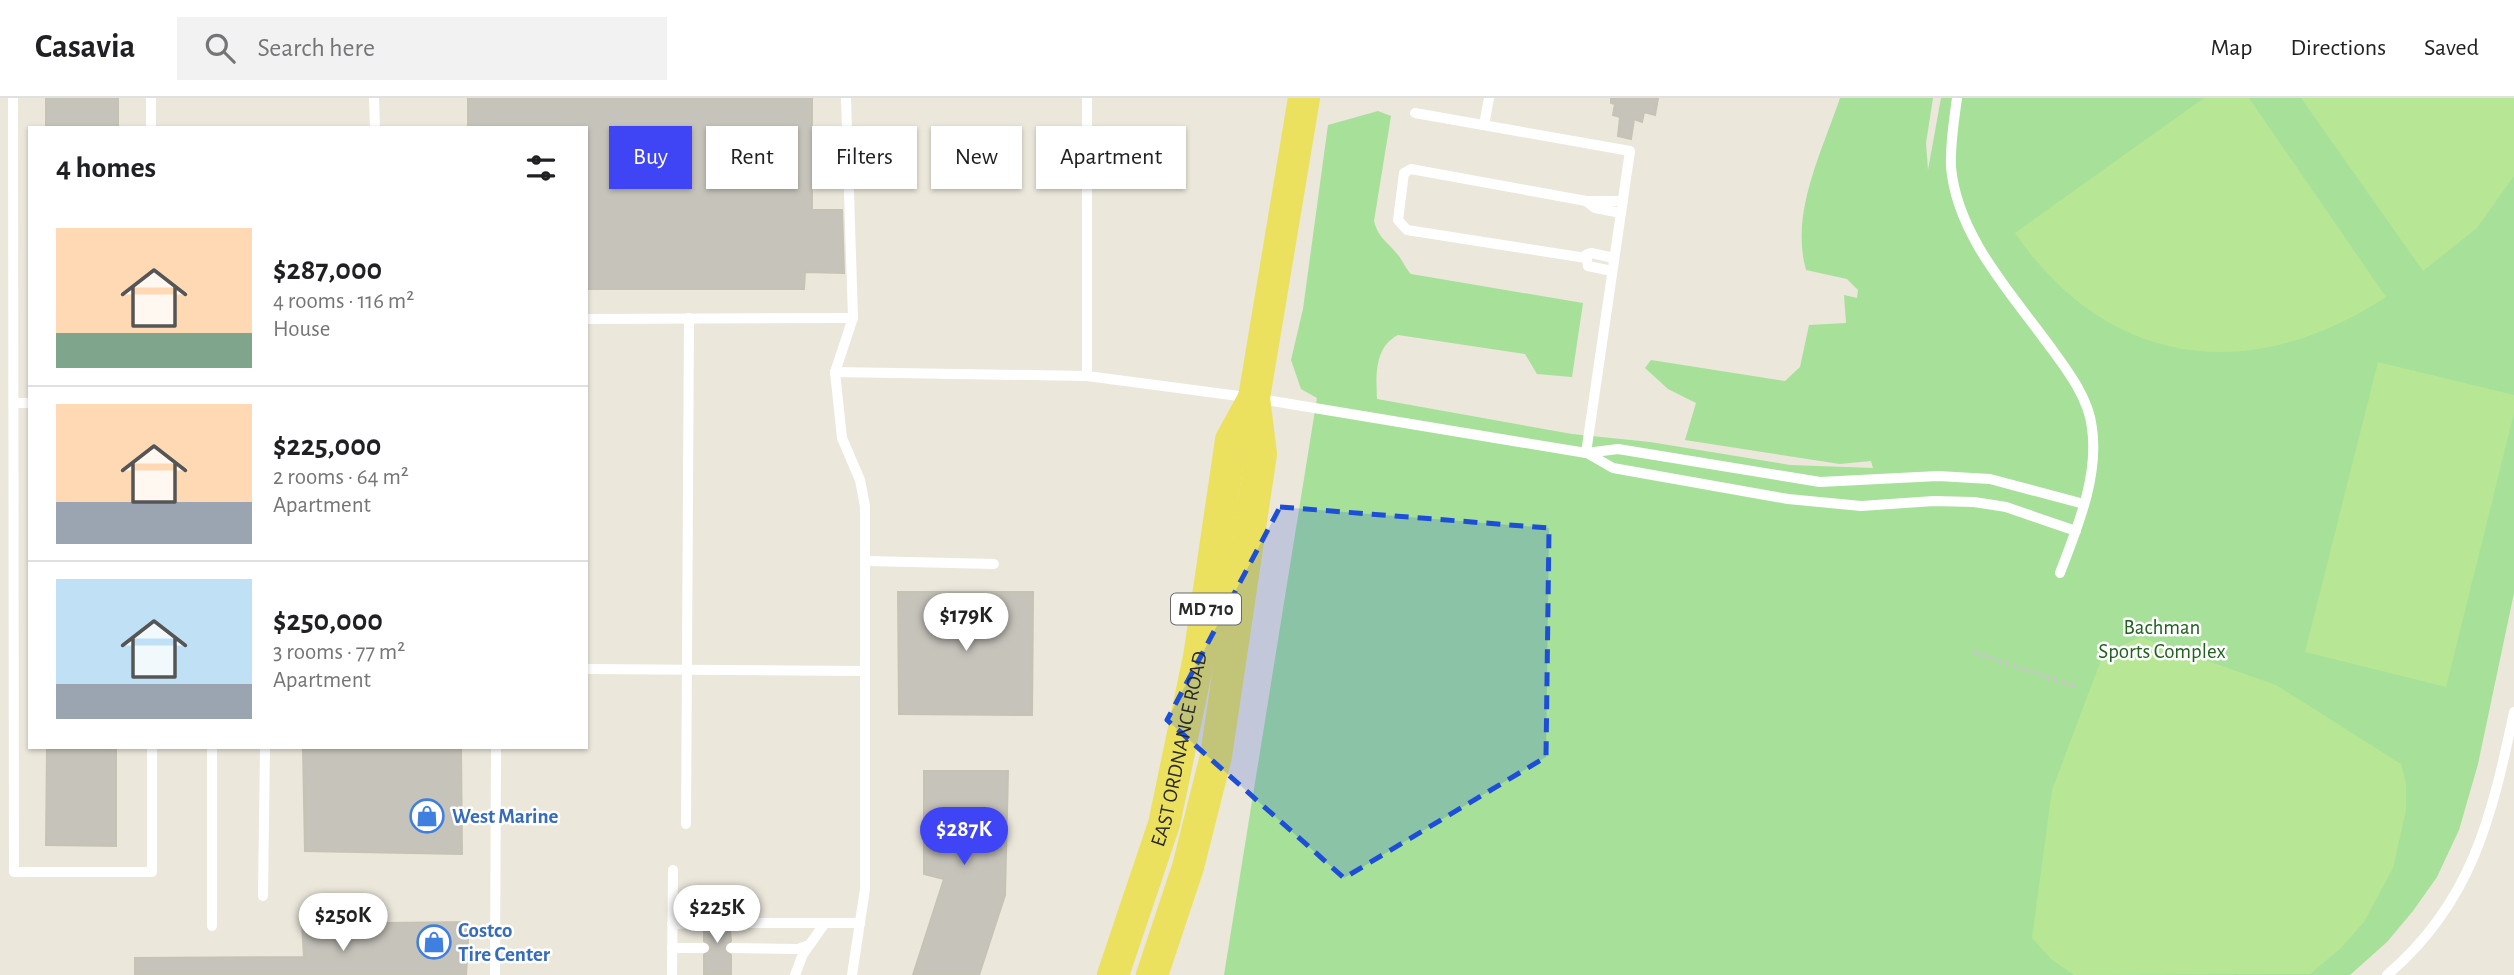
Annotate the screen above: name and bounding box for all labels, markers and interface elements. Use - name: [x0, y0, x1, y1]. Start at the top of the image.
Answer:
- search box: [177, 17, 667, 80]
- icon: search: [201, 29, 239, 67]
- text: Casavia: [35, 31, 135, 64]
- text: Search here: [257, 35, 375, 61]
- text: Map: [2210, 36, 2252, 60]
- text: Directions: [2290, 36, 2386, 60]
- text: Saved: [2424, 36, 2479, 60]
- chip: Buy: [609, 126, 692, 189]
- chip: Rent: [706, 126, 798, 189]
- chip: Filters: [812, 126, 917, 189]
- chip: New: [931, 126, 1022, 189]
- chip: Apartment: [1036, 126, 1186, 189]
- icon: filters: [522, 149, 560, 187]
- text: 4 homes: [56, 153, 156, 183]
- text: $287,000: [273, 255, 382, 285]
- icon: home: [112, 256, 196, 340]
- text: 4 rooms · 116 m²: [273, 290, 414, 313]
- text: House: [273, 318, 330, 341]
- text: $225,000: [273, 431, 381, 461]
- icon: home: [112, 432, 196, 516]
- text: 2 rooms · 64 m²: [273, 466, 409, 489]
- text: Apartment: [273, 494, 371, 517]
- pin: $179K: [917, 594, 1015, 653]
- road number: MD 710: [1171, 594, 1241, 624]
- text: $179K: [939, 604, 993, 627]
- text: $250,000: [273, 606, 383, 636]
- icon: home: [112, 607, 196, 691]
- park label: Bachman Sports Complex: [2098, 617, 2226, 662]
- text: 3 rooms · 77 m²: [273, 641, 405, 664]
- street label: EAST ORDNANCE ROAD: [1147, 649, 1210, 849]
- text: Apartment: [273, 669, 371, 692]
- shop icon: West Marine: [408, 797, 446, 835]
- place label: West Marine: [452, 806, 559, 827]
- pin: $287K: [915, 808, 1013, 867]
- text: $287K: [936, 818, 992, 841]
- pin: $225K: [668, 886, 766, 945]
- pin: $250K: [294, 894, 392, 953]
- text: $225K: [689, 896, 745, 919]
- text: $250K: [315, 904, 371, 927]
- place label: Costco Tire Center: [458, 920, 551, 965]
- shop icon: Costco Tire Center: [415, 923, 453, 961]

